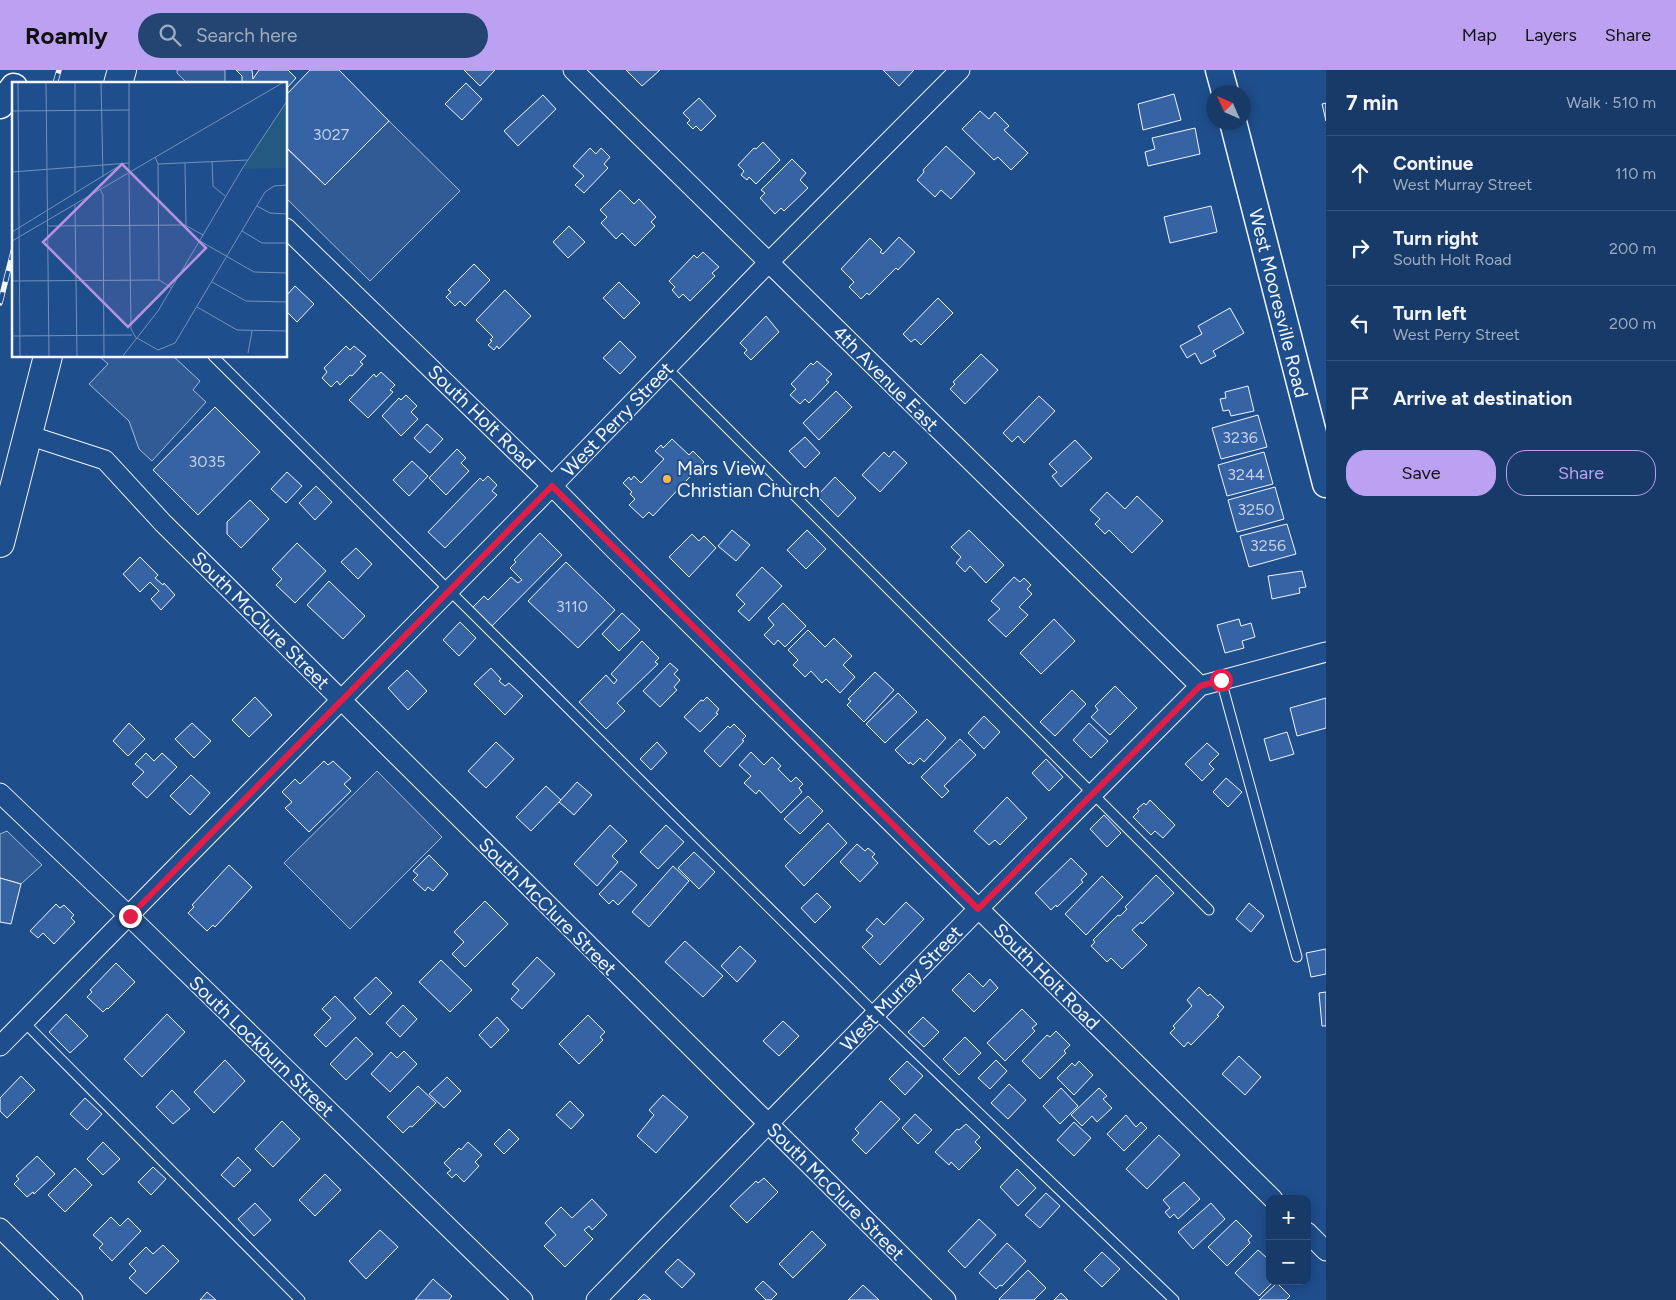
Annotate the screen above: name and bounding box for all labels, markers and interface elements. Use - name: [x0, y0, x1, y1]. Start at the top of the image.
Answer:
- search box: [138, 13, 488, 58]
- text: Roamly: [25, 21, 108, 50]
- icon: search: [156, 21, 184, 49]
- text: Search here: [196, 24, 297, 47]
- text: Map: [1462, 24, 1497, 46]
- text: Layers: [1525, 24, 1577, 46]
- text: Share: [1605, 24, 1651, 46]
- inset map: [12, 82, 288, 358]
- north arrow: [1206, 85, 1251, 130]
- text: 7 min: [1346, 90, 1398, 115]
- text: Walk · 510 m: [1566, 93, 1656, 112]
- house number: 3027: [313, 125, 350, 144]
- text: Continue: [1393, 152, 1473, 175]
- icon: ahead: [1346, 159, 1374, 187]
- text: 110 m: [1615, 164, 1656, 183]
- text: West Murray Street: [1393, 175, 1532, 194]
- street label: West Mooresville Road: [1244, 206, 1313, 400]
- text: Turn right: [1393, 227, 1479, 250]
- icon: right: [1346, 234, 1374, 262]
- text: 200 m: [1609, 239, 1656, 258]
- text: South Holt Road: [1393, 250, 1512, 269]
- text: Turn left: [1393, 302, 1467, 325]
- icon: left: [1346, 309, 1374, 337]
- text: 200 m: [1609, 314, 1656, 333]
- street label: 4th Avenue East: [828, 321, 943, 436]
- text: West Perry Street: [1393, 325, 1520, 344]
- street label: West Perry Street: [557, 357, 678, 481]
- street label: South Holt Road: [423, 360, 540, 475]
- icon: arrive: [1346, 384, 1374, 412]
- text: Arrive at destination: [1393, 387, 1572, 410]
- house number: 3236: [1222, 428, 1258, 447]
- button: Save: [1346, 450, 1496, 496]
- button: Share: [1506, 450, 1656, 496]
- house number: 3035: [189, 452, 225, 471]
- place label: Mars View Christian Church: [677, 457, 820, 502]
- house number: 3244: [1227, 465, 1265, 484]
- marker: Mars View Christian Church: [661, 473, 673, 485]
- house number: 3250: [1237, 500, 1275, 519]
- house number: 3256: [1250, 536, 1286, 555]
- street label: South McClure Street: [187, 547, 334, 694]
- house number: 3110: [556, 597, 588, 616]
- route start: [1210, 669, 1233, 692]
- street label: South McClure Street: [474, 833, 621, 980]
- route end: [119, 905, 142, 928]
- street label: South Holt Road: [989, 918, 1105, 1034]
- street label: West Murray Street: [836, 921, 967, 1056]
- street label: South Lockburn Street: [184, 971, 339, 1122]
- street label: South McClure Street: [762, 1118, 909, 1265]
- map controls: [1266, 1195, 1311, 1285]
- button: +: [1266, 1195, 1311, 1240]
- button: −: [1266, 1240, 1311, 1285]

